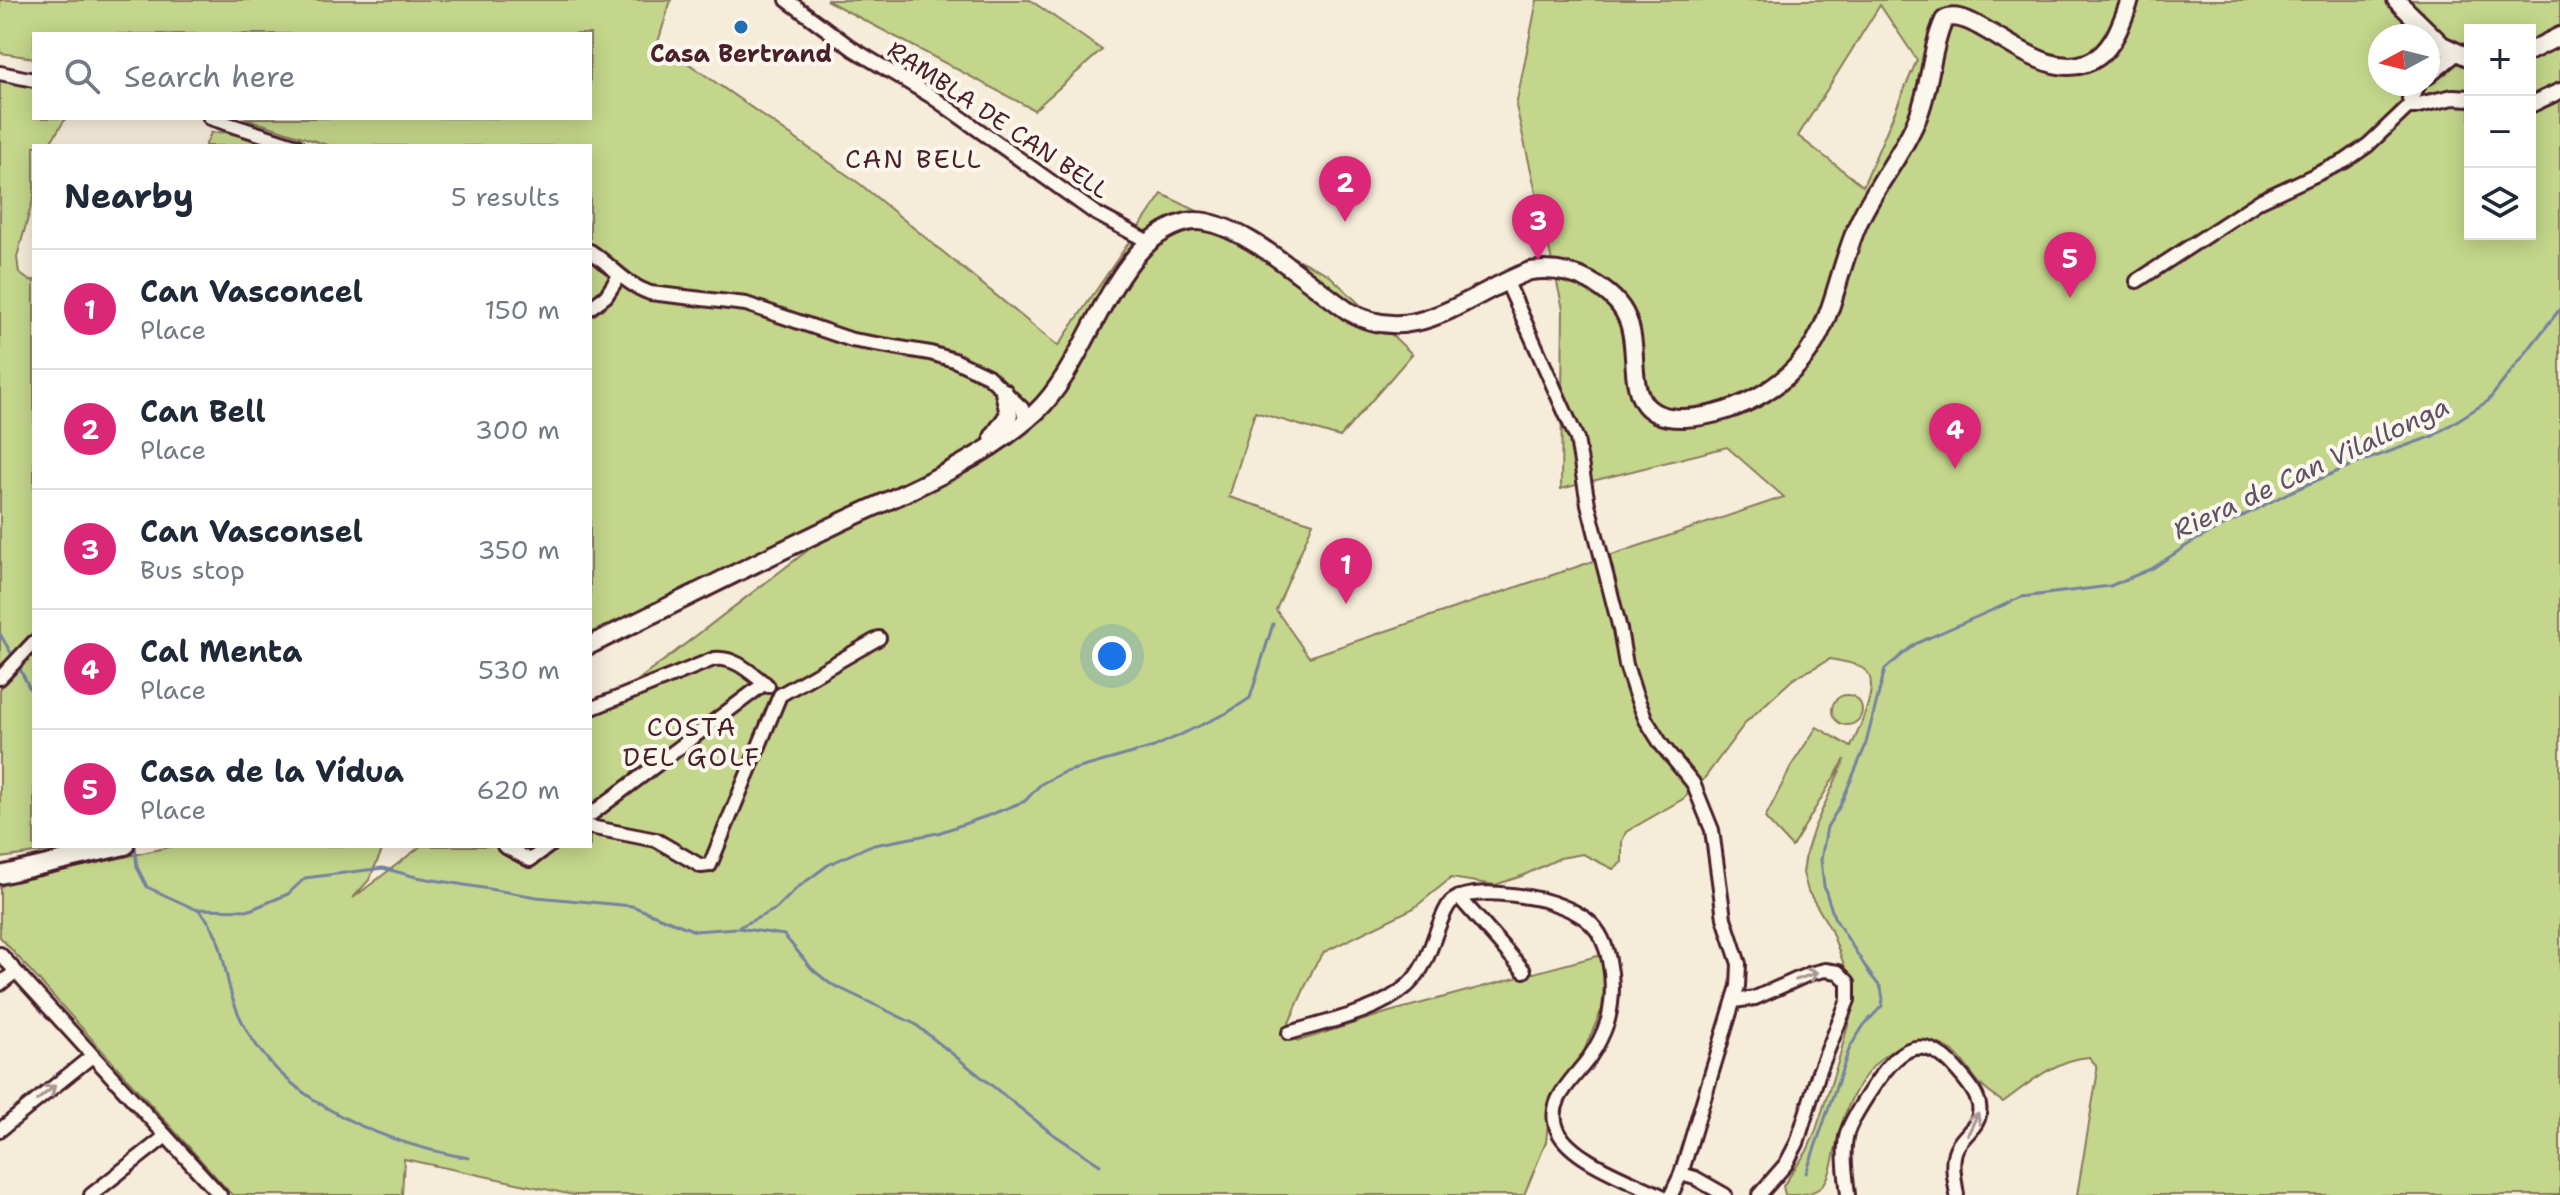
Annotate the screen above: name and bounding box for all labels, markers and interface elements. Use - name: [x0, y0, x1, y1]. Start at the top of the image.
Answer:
- marker: Casa Bertrand: [732, 18, 750, 36]
- north arrow: [2368, 24, 2440, 96]
- map controls: [2464, 24, 2536, 240]
- button: +: [2464, 24, 2536, 96]
- search box: [32, 32, 592, 120]
- street label: RAMBLA DE CAN BELL: [882, 35, 1114, 205]
- place label: Casa Bertrand: [650, 38, 832, 70]
- icon: search: [60, 54, 104, 98]
- text: Search here: [124, 56, 295, 97]
- button: −: [2464, 96, 2536, 168]
- district label: CAN BELL: [845, 143, 983, 175]
- pin: 2: [1319, 156, 1371, 222]
- button: layers: [2464, 168, 2536, 240]
- text: Nearby: [64, 173, 194, 219]
- text: 5 results: [451, 179, 560, 214]
- pin: 3: [1512, 194, 1564, 260]
- pin: 5: [2044, 232, 2096, 298]
- text: Can Vasconcel: [140, 271, 363, 312]
- text: 1: [84, 292, 96, 327]
- text: 150 m: [484, 292, 560, 327]
- text: Place: [140, 312, 206, 347]
- water label: Riera de Can Vilallonga: [2167, 388, 2455, 547]
- text: Can Bell: [140, 391, 266, 432]
- pin: 4: [1929, 403, 1981, 469]
- text: 2: [81, 412, 99, 447]
- text: 300 m: [475, 412, 560, 447]
- text: Place: [140, 432, 206, 467]
- text: Can Vasconsel: [140, 511, 363, 552]
- text: 3: [81, 532, 99, 567]
- text: 350 m: [477, 532, 560, 567]
- pin: 1: [1320, 538, 1372, 604]
- text: Bus stop: [140, 552, 245, 587]
- text: Cal Menta: [140, 631, 302, 672]
- your location: [1092, 636, 1132, 676]
- text: 4: [81, 652, 99, 687]
- text: 530 m: [478, 652, 560, 687]
- text: Place: [140, 672, 206, 707]
- district label: COSTA DEL GOLF: [623, 709, 761, 774]
- text: Casa de la Vídua: [140, 751, 404, 792]
- text: 5: [82, 772, 98, 807]
- text: 620 m: [477, 772, 560, 807]
- text: Place: [140, 792, 206, 827]
- one-way arrow: [1794, 967, 1819, 982]
- one-way arrow: [35, 1084, 56, 1102]
- one-way arrow: [1966, 1113, 1981, 1136]

